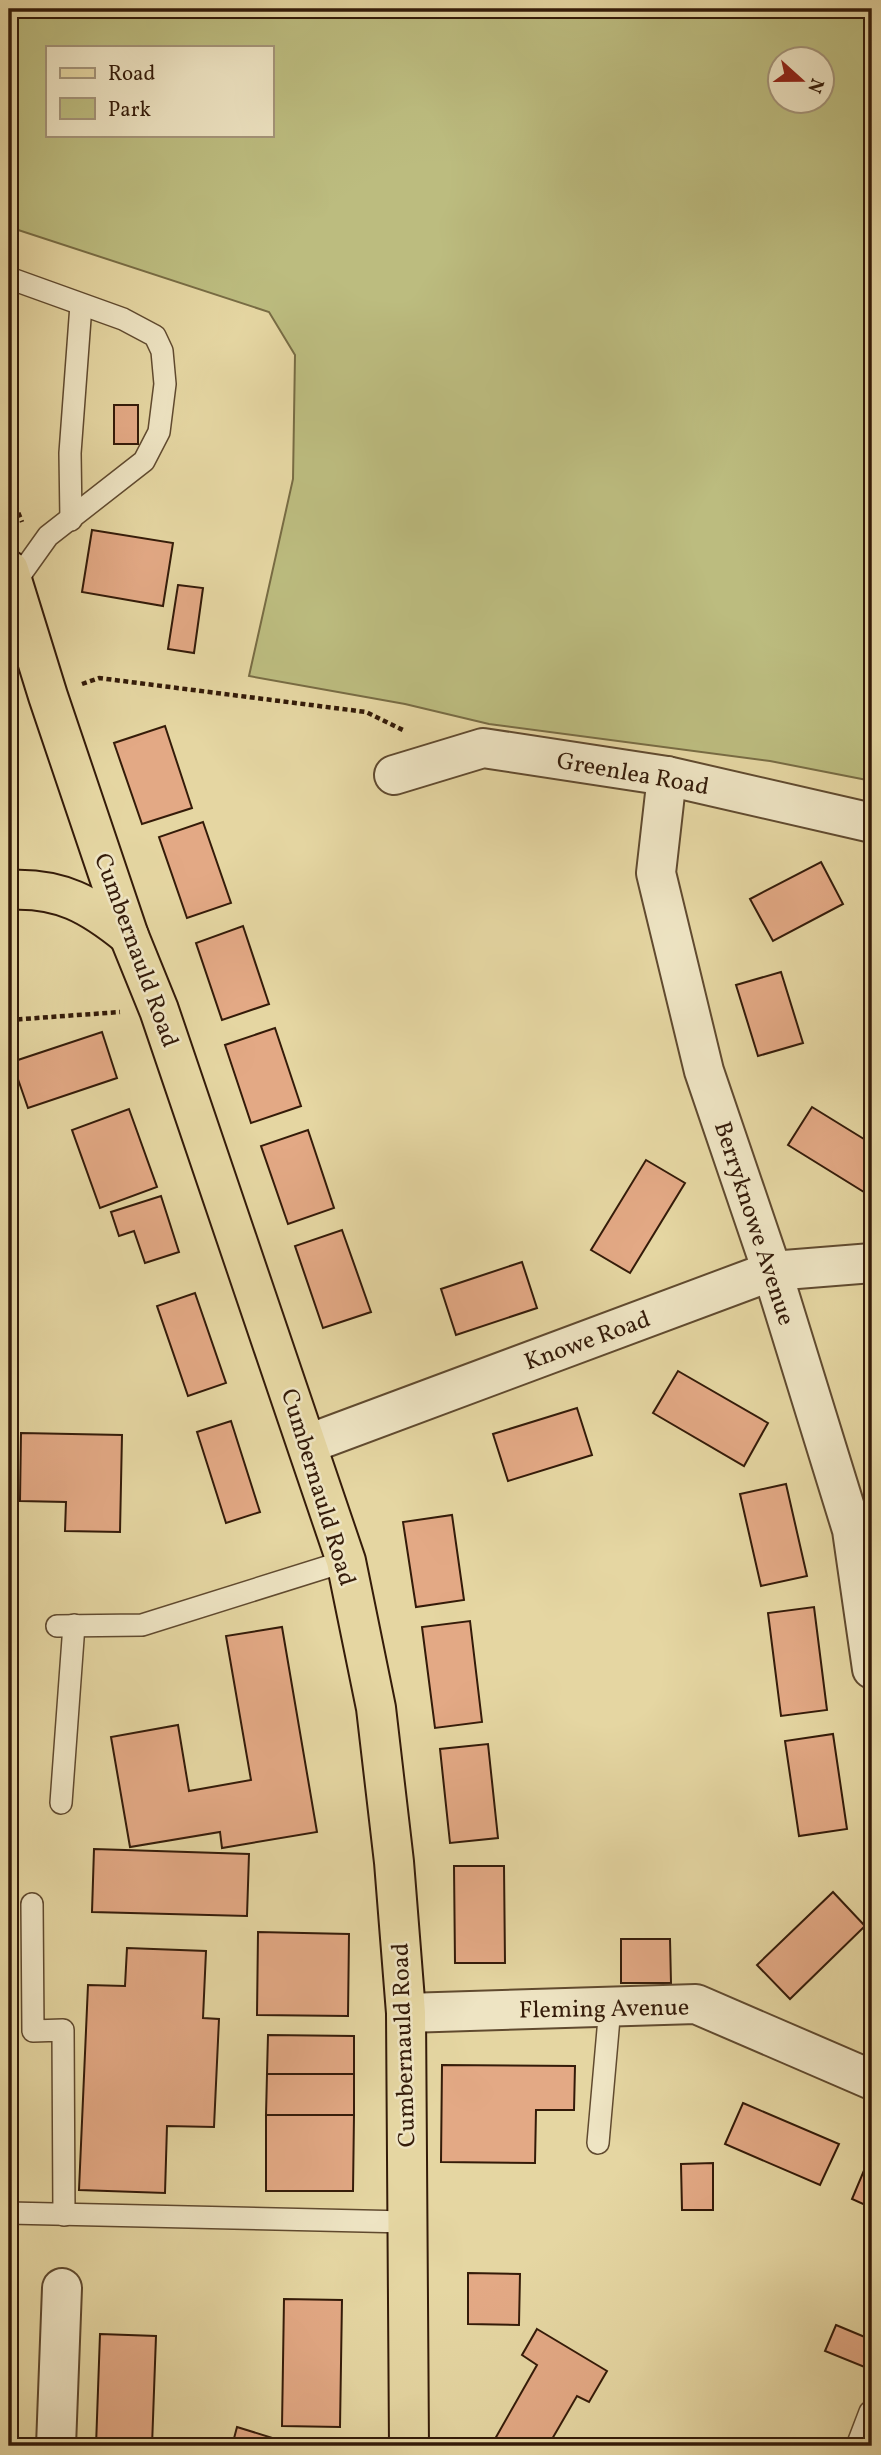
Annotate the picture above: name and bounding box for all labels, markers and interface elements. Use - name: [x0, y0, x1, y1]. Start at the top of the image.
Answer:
- legend: [46, 46, 273, 136]
- north arrow: [766, 46, 836, 116]
- text: Road: [108, 60, 155, 89]
- text: N: [800, 74, 830, 97]
- text: Park: [108, 96, 151, 125]
- street label: Greenlea Road: [554, 745, 712, 805]
- street label: Cumbernauld Road: [84, 849, 186, 1053]
- street label: Berryknowe Avenue: [704, 1117, 802, 1330]
- street label: Knowe Road: [520, 1303, 655, 1380]
- street label: Cumbernauld Road: [271, 1385, 363, 1590]
- street label: Cumbernauld Road: [384, 1942, 426, 2148]
- street label: Fleming Avenue: [519, 1992, 690, 2028]

